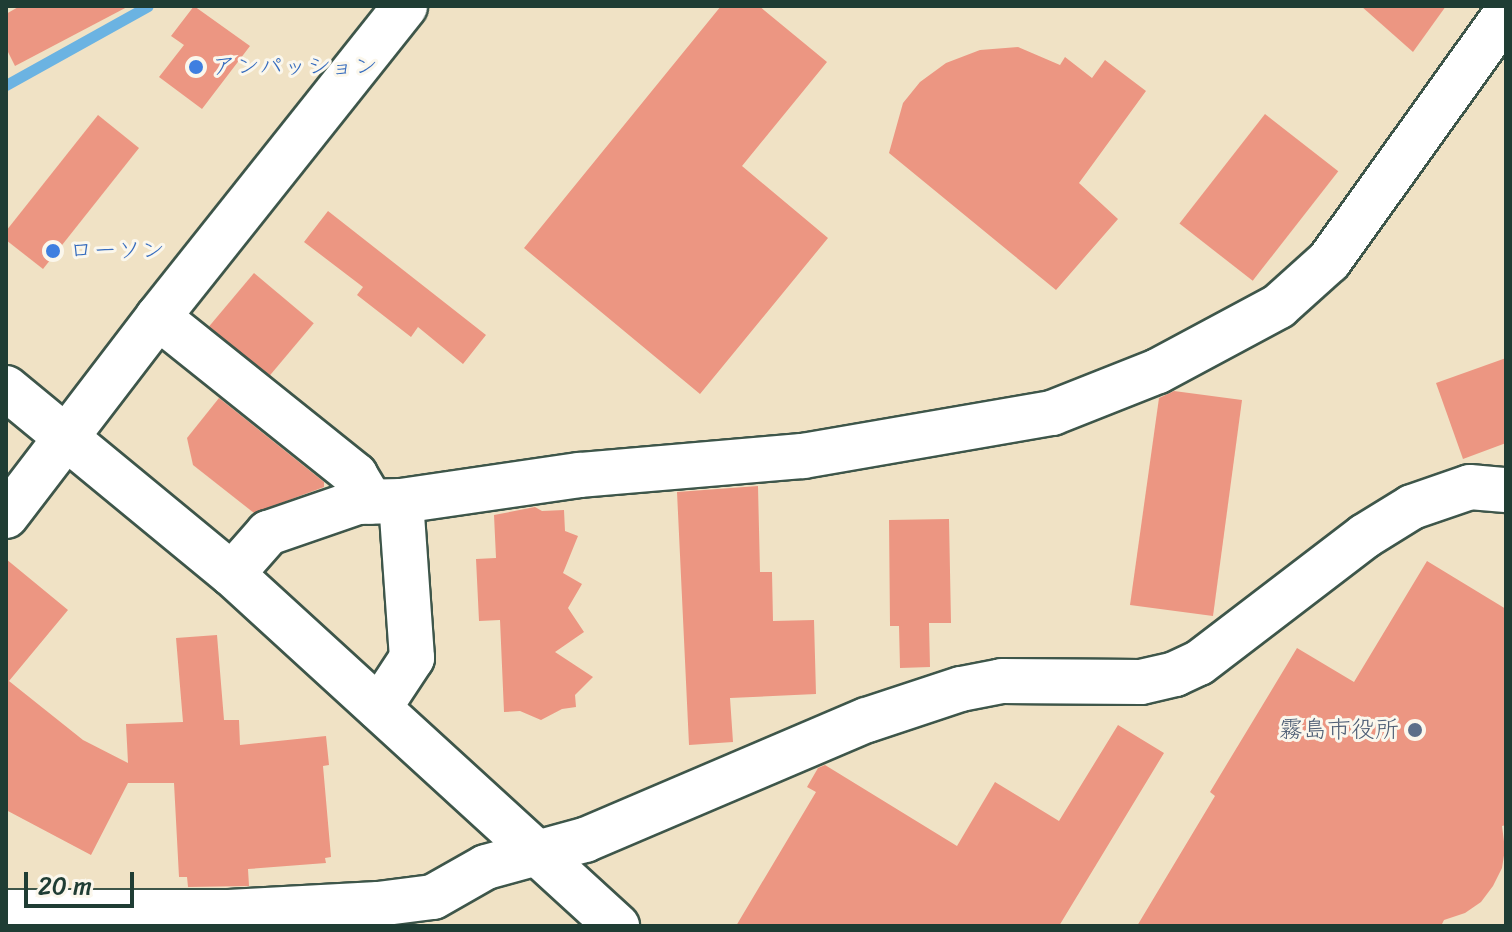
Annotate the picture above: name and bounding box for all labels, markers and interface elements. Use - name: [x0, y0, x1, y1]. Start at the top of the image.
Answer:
- place label: アンパッション: [212, 53, 380, 81]
- marker: アンパッション: [187, 58, 205, 76]
- place label: ローソン: [69, 237, 165, 265]
- marker: ローソン: [44, 242, 62, 260]
- place label: 霧島市役所: [1279, 716, 1399, 744]
- marker: 霧島市役所: [1406, 721, 1424, 739]
- scale bar: [28, 856, 138, 906]
- text: 20 m: [38, 865, 92, 907]

